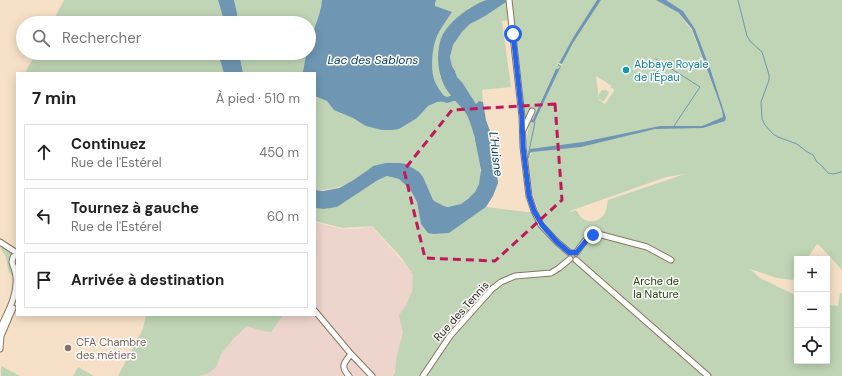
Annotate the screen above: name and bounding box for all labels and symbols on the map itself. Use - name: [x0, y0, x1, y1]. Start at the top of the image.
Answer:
- route start: [504, 25, 522, 43]
- water label: Lac des Sablons: [328, 52, 418, 68]
- place label: Abbaye Royale de l'Épau: [634, 57, 708, 84]
- marker: Abbaye Royale de l'Épau: [621, 65, 631, 75]
- water label: L'Huisne: [485, 131, 507, 177]
- route end: [584, 226, 602, 244]
- park label: Arche de la Nature: [633, 274, 679, 301]
- street label: Rue des Tennis: [430, 278, 492, 344]
- place label: CFA Chambre des métiers: [76, 335, 146, 362]
- marker: CFA Chambre des métiers: [63, 343, 73, 353]

